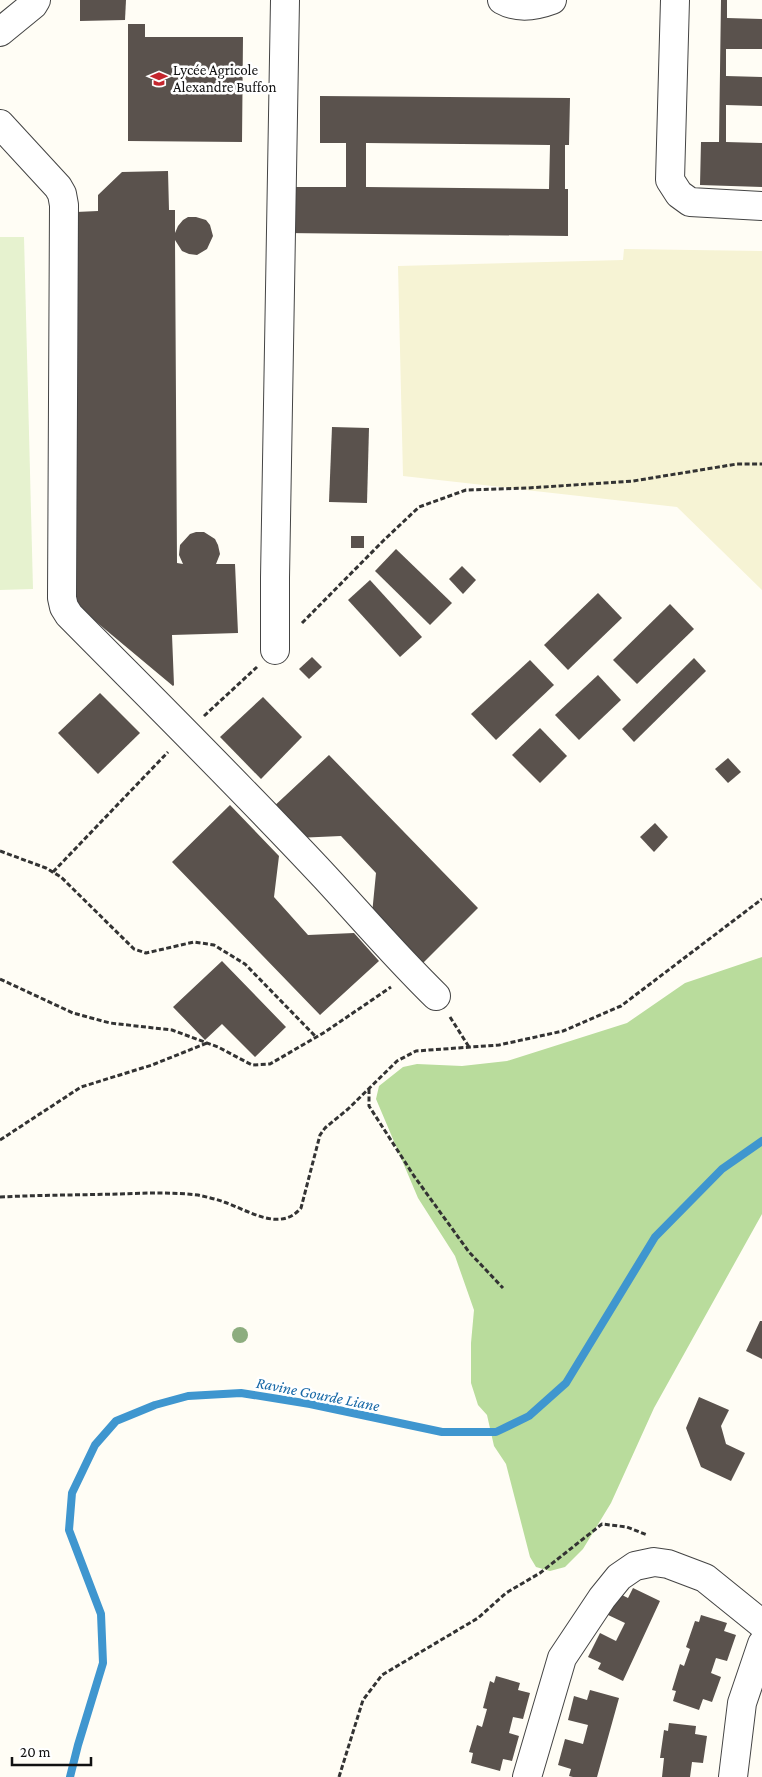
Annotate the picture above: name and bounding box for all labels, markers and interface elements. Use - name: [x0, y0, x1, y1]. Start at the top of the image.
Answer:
- place label: Lycée Agricole Alexandre Buffon: [173, 62, 277, 95]
- school or university icon: Lycée Agricole Alexandre Buffon: [149, 69, 169, 89]
- water label: Ravine Gourde Liane: [255, 1374, 381, 1414]
- scale bar: [12, 1734, 91, 1766]
- text: 20 m: [20, 1744, 51, 1760]

